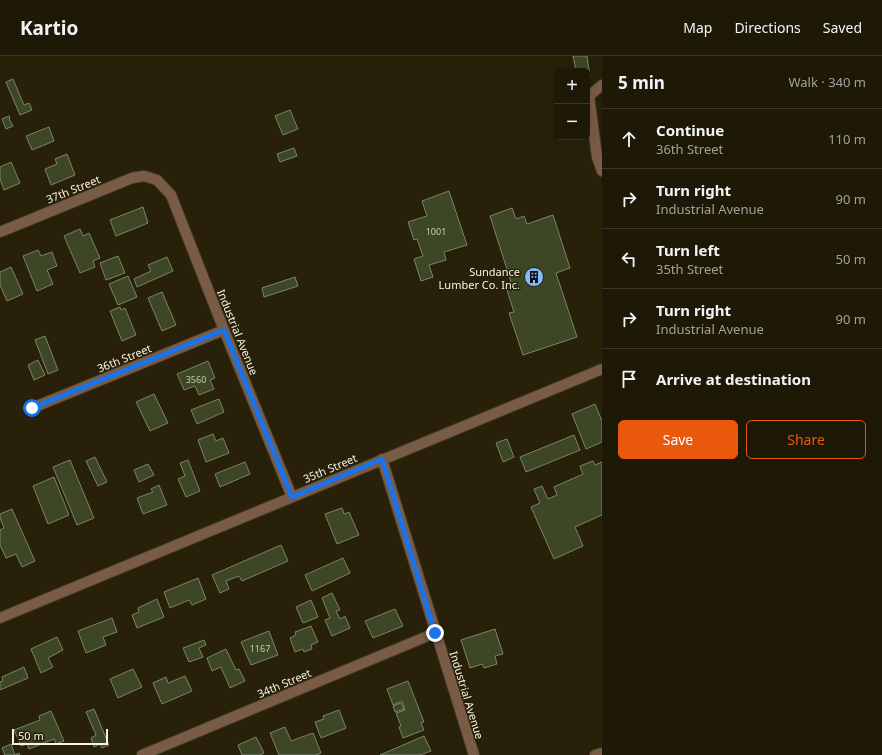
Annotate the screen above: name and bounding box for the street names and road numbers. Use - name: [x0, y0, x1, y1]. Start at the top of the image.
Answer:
- street label: 37th Street: [44, 171, 102, 207]
- street label: Industrial Avenue: [214, 287, 262, 377]
- street label: 36th Street: [95, 340, 153, 376]
- street label: 35th Street: [301, 450, 359, 486]
- street label: Industrial Avenue: [446, 649, 488, 741]
- street label: 34th Street: [255, 665, 313, 701]

